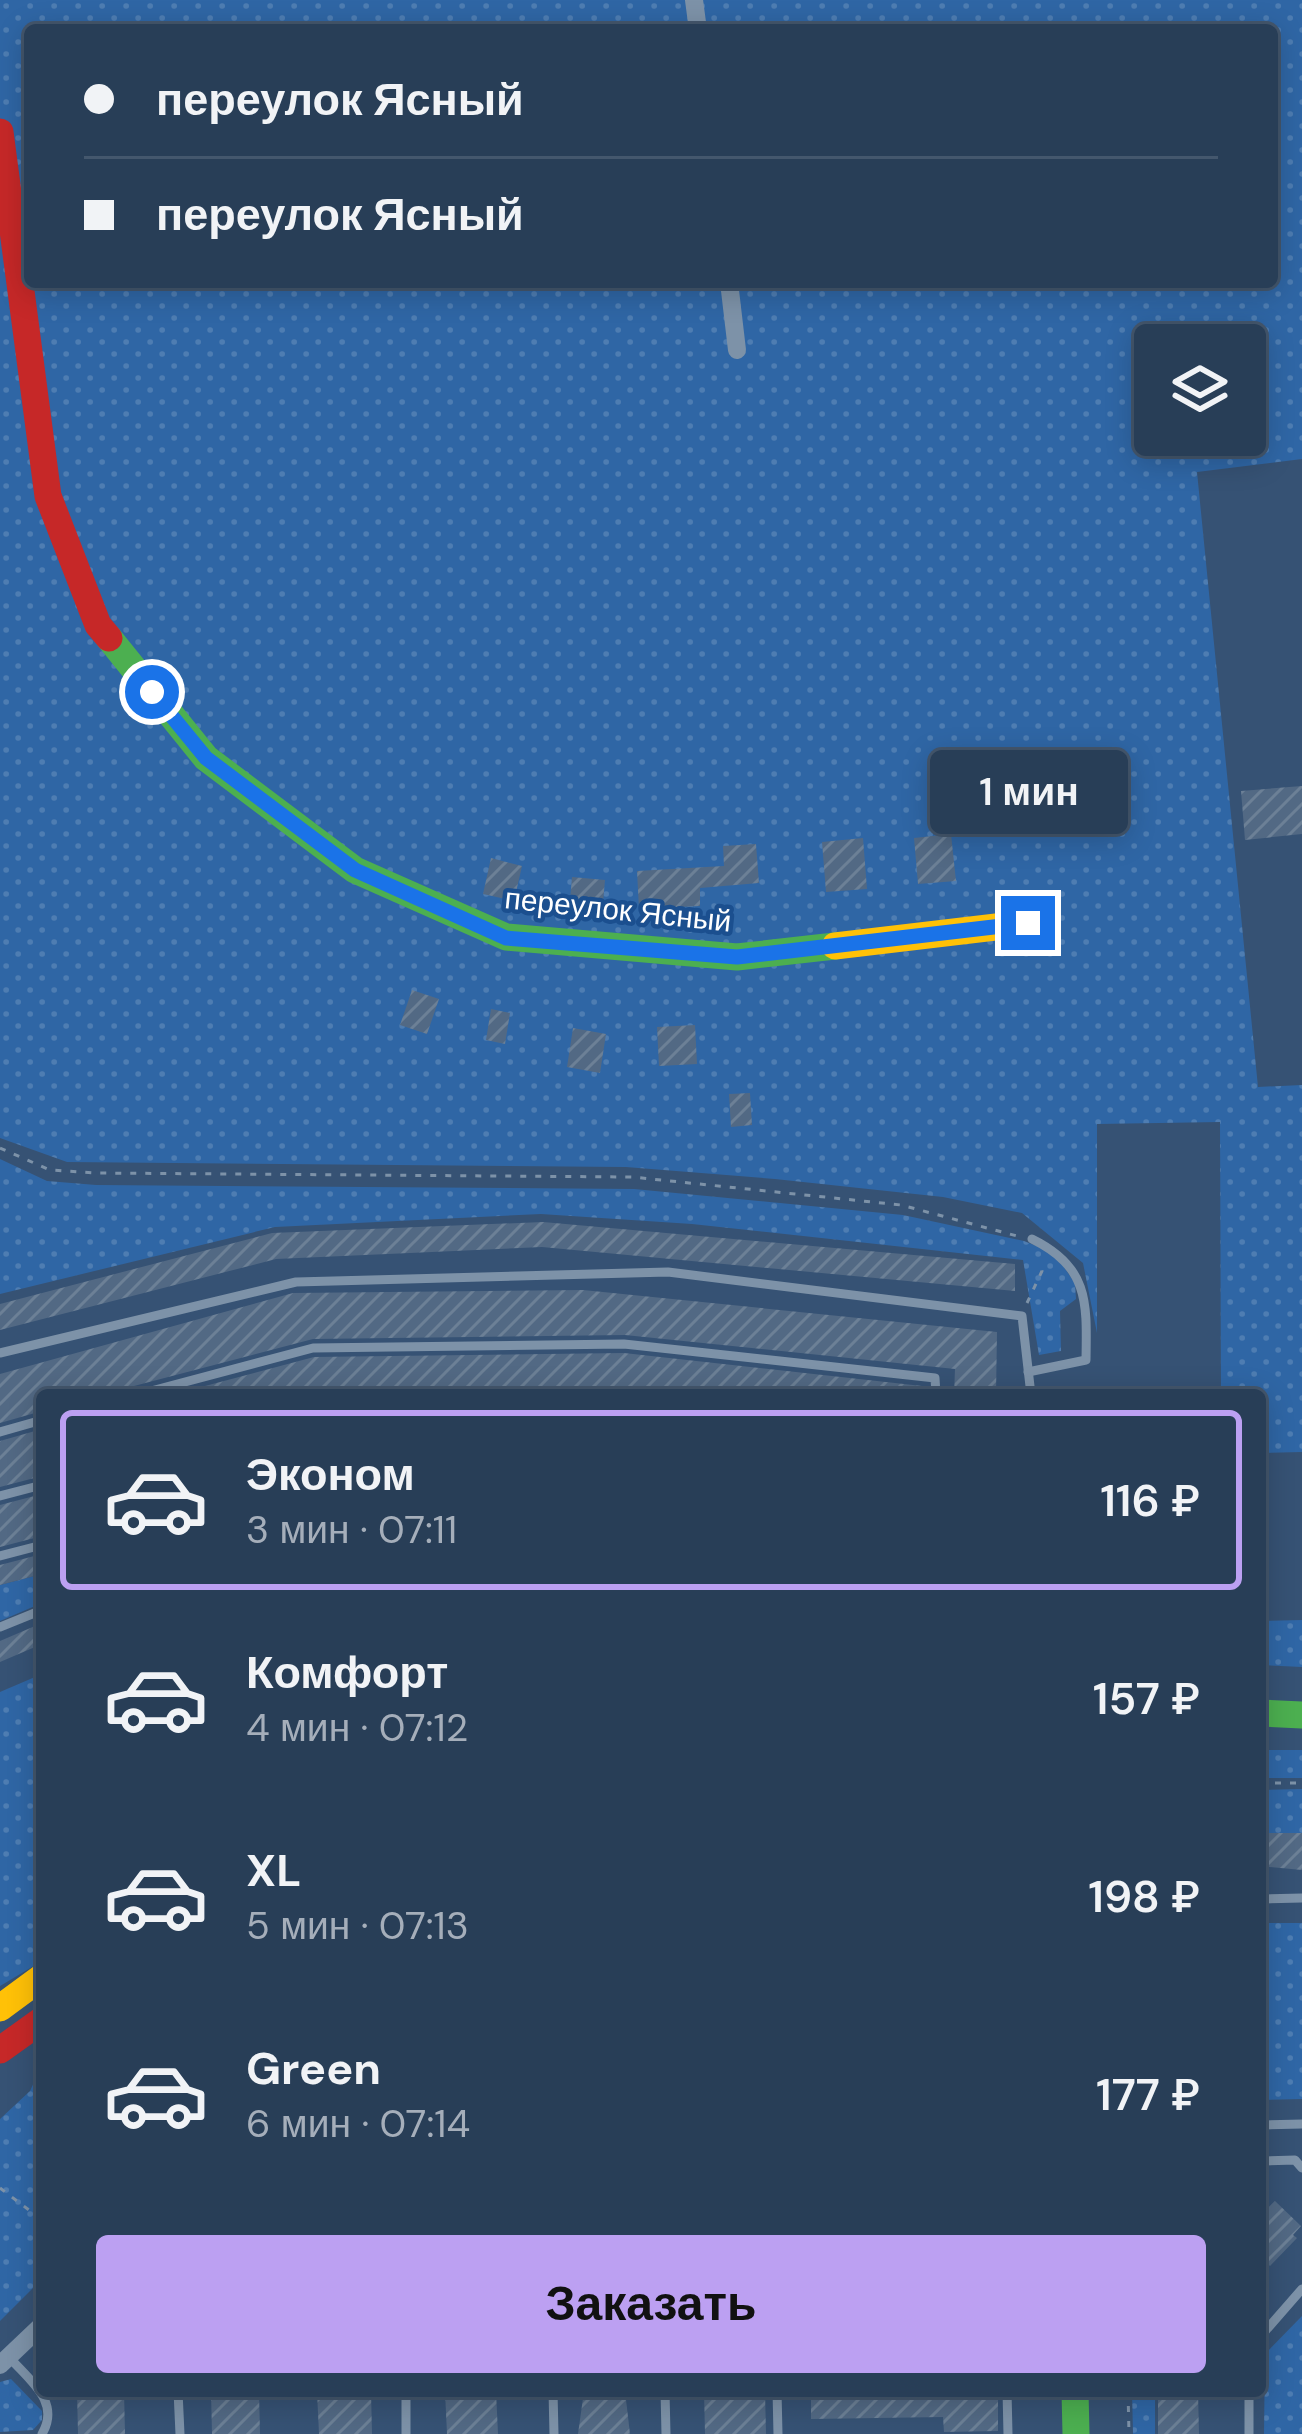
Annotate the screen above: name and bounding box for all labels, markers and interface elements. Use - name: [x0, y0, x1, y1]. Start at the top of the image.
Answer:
- text: переулок Ясный: [156, 70, 524, 129]
- text: переулок Ясный: [156, 185, 524, 244]
- map controls: [1134, 324, 1266, 456]
- button: layers: [1134, 324, 1266, 456]
- route start: [125, 665, 179, 719]
- callout: 1 мин: [929, 749, 1127, 833]
- text: 1 мин: [979, 766, 1079, 817]
- street label: переулок Ясный: [503, 878, 733, 941]
- route end: [1001, 896, 1055, 950]
- text: Эконом: [246, 1445, 415, 1504]
- icon: car: [102, 1446, 210, 1554]
- text: 116 ₽: [1100, 1471, 1200, 1530]
- text: 3 мин · 07:11: [246, 1504, 457, 1555]
- text: Комфорт: [246, 1643, 448, 1702]
- icon: car: [102, 1644, 210, 1752]
- text: 157 ₽: [1093, 1669, 1200, 1728]
- text: 4 мин · 07:12: [246, 1702, 468, 1753]
- text: XL: [246, 1841, 301, 1900]
- icon: car: [102, 1842, 210, 1950]
- text: 198 ₽: [1088, 1867, 1200, 1926]
- text: 5 мин · 07:13: [246, 1900, 469, 1951]
- text: Green: [246, 2039, 381, 2098]
- icon: car: [102, 2040, 210, 2148]
- text: 177 ₽: [1096, 2065, 1200, 2124]
- text: 6 мин · 07:14: [246, 2098, 470, 2149]
- button: Заказать: [96, 2235, 1206, 2373]

